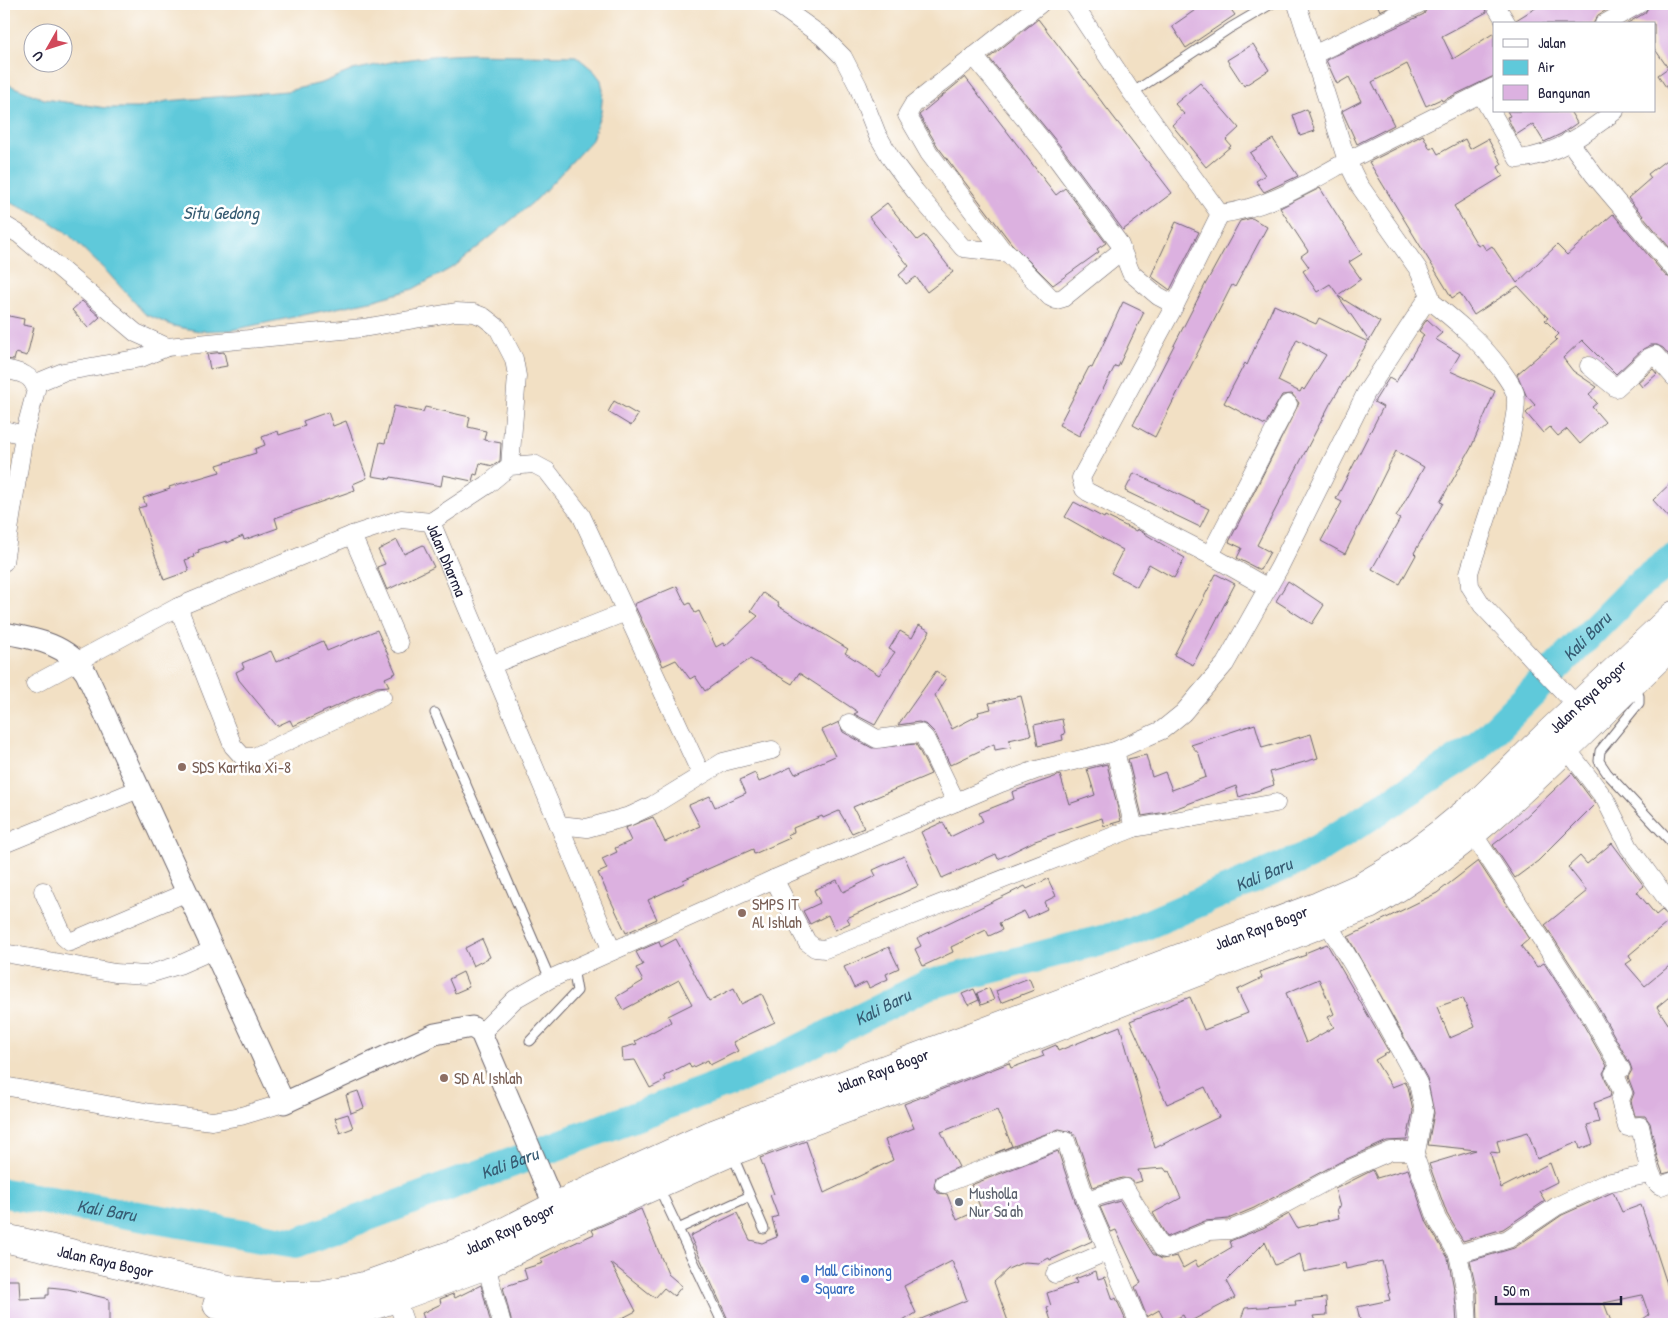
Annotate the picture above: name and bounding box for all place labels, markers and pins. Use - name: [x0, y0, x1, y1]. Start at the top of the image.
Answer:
- place label: SDS Kartika Xi-8: [192, 756, 291, 778]
- marker: SDS Kartika Xi-8: [176, 761, 188, 773]
- place label: SMPS IT Al Ishlah: [752, 893, 802, 933]
- marker: SMPS IT Al Ishlah: [736, 907, 748, 919]
- place label: SD Al Ishlah: [454, 1067, 523, 1089]
- marker: SD Al Ishlah: [438, 1072, 450, 1084]
- place label: Musholla Nur Sa'ah: [969, 1182, 1023, 1222]
- marker: Musholla Nur Sa'ah: [953, 1196, 965, 1208]
- place label: Mall Cibinong Square: [815, 1259, 892, 1299]
- marker: Mall Cibinong Square: [799, 1273, 811, 1285]

